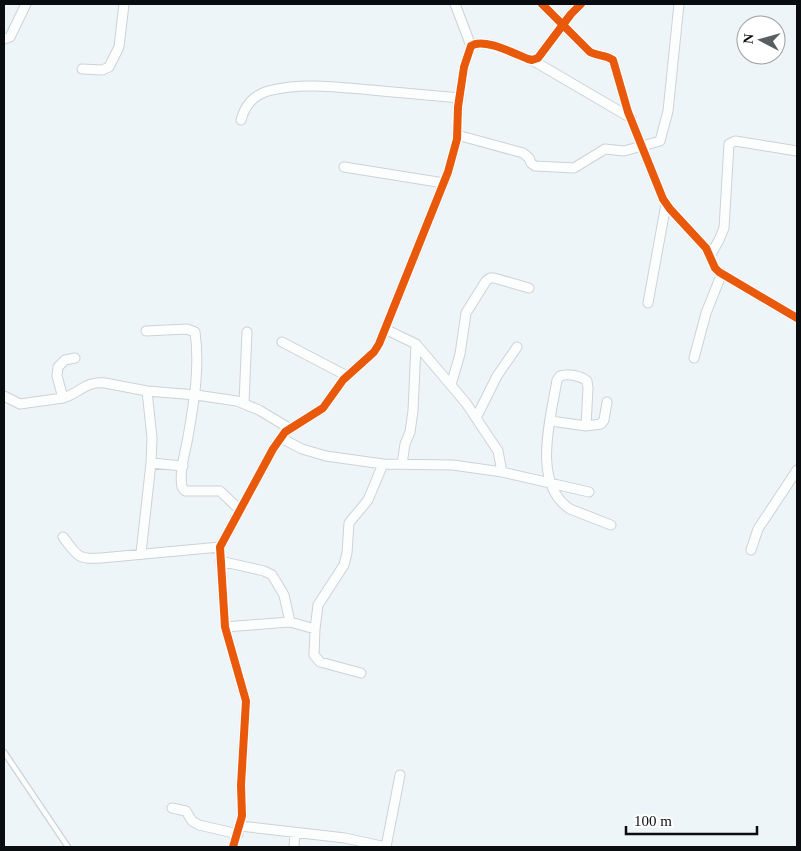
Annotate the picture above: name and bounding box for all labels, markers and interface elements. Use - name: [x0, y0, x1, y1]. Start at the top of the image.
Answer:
- north arrow: [736, 15, 786, 65]
- text: N: [741, 33, 757, 45]
- scale bar: [626, 804, 757, 836]
- text: 100 m: [634, 813, 672, 829]

